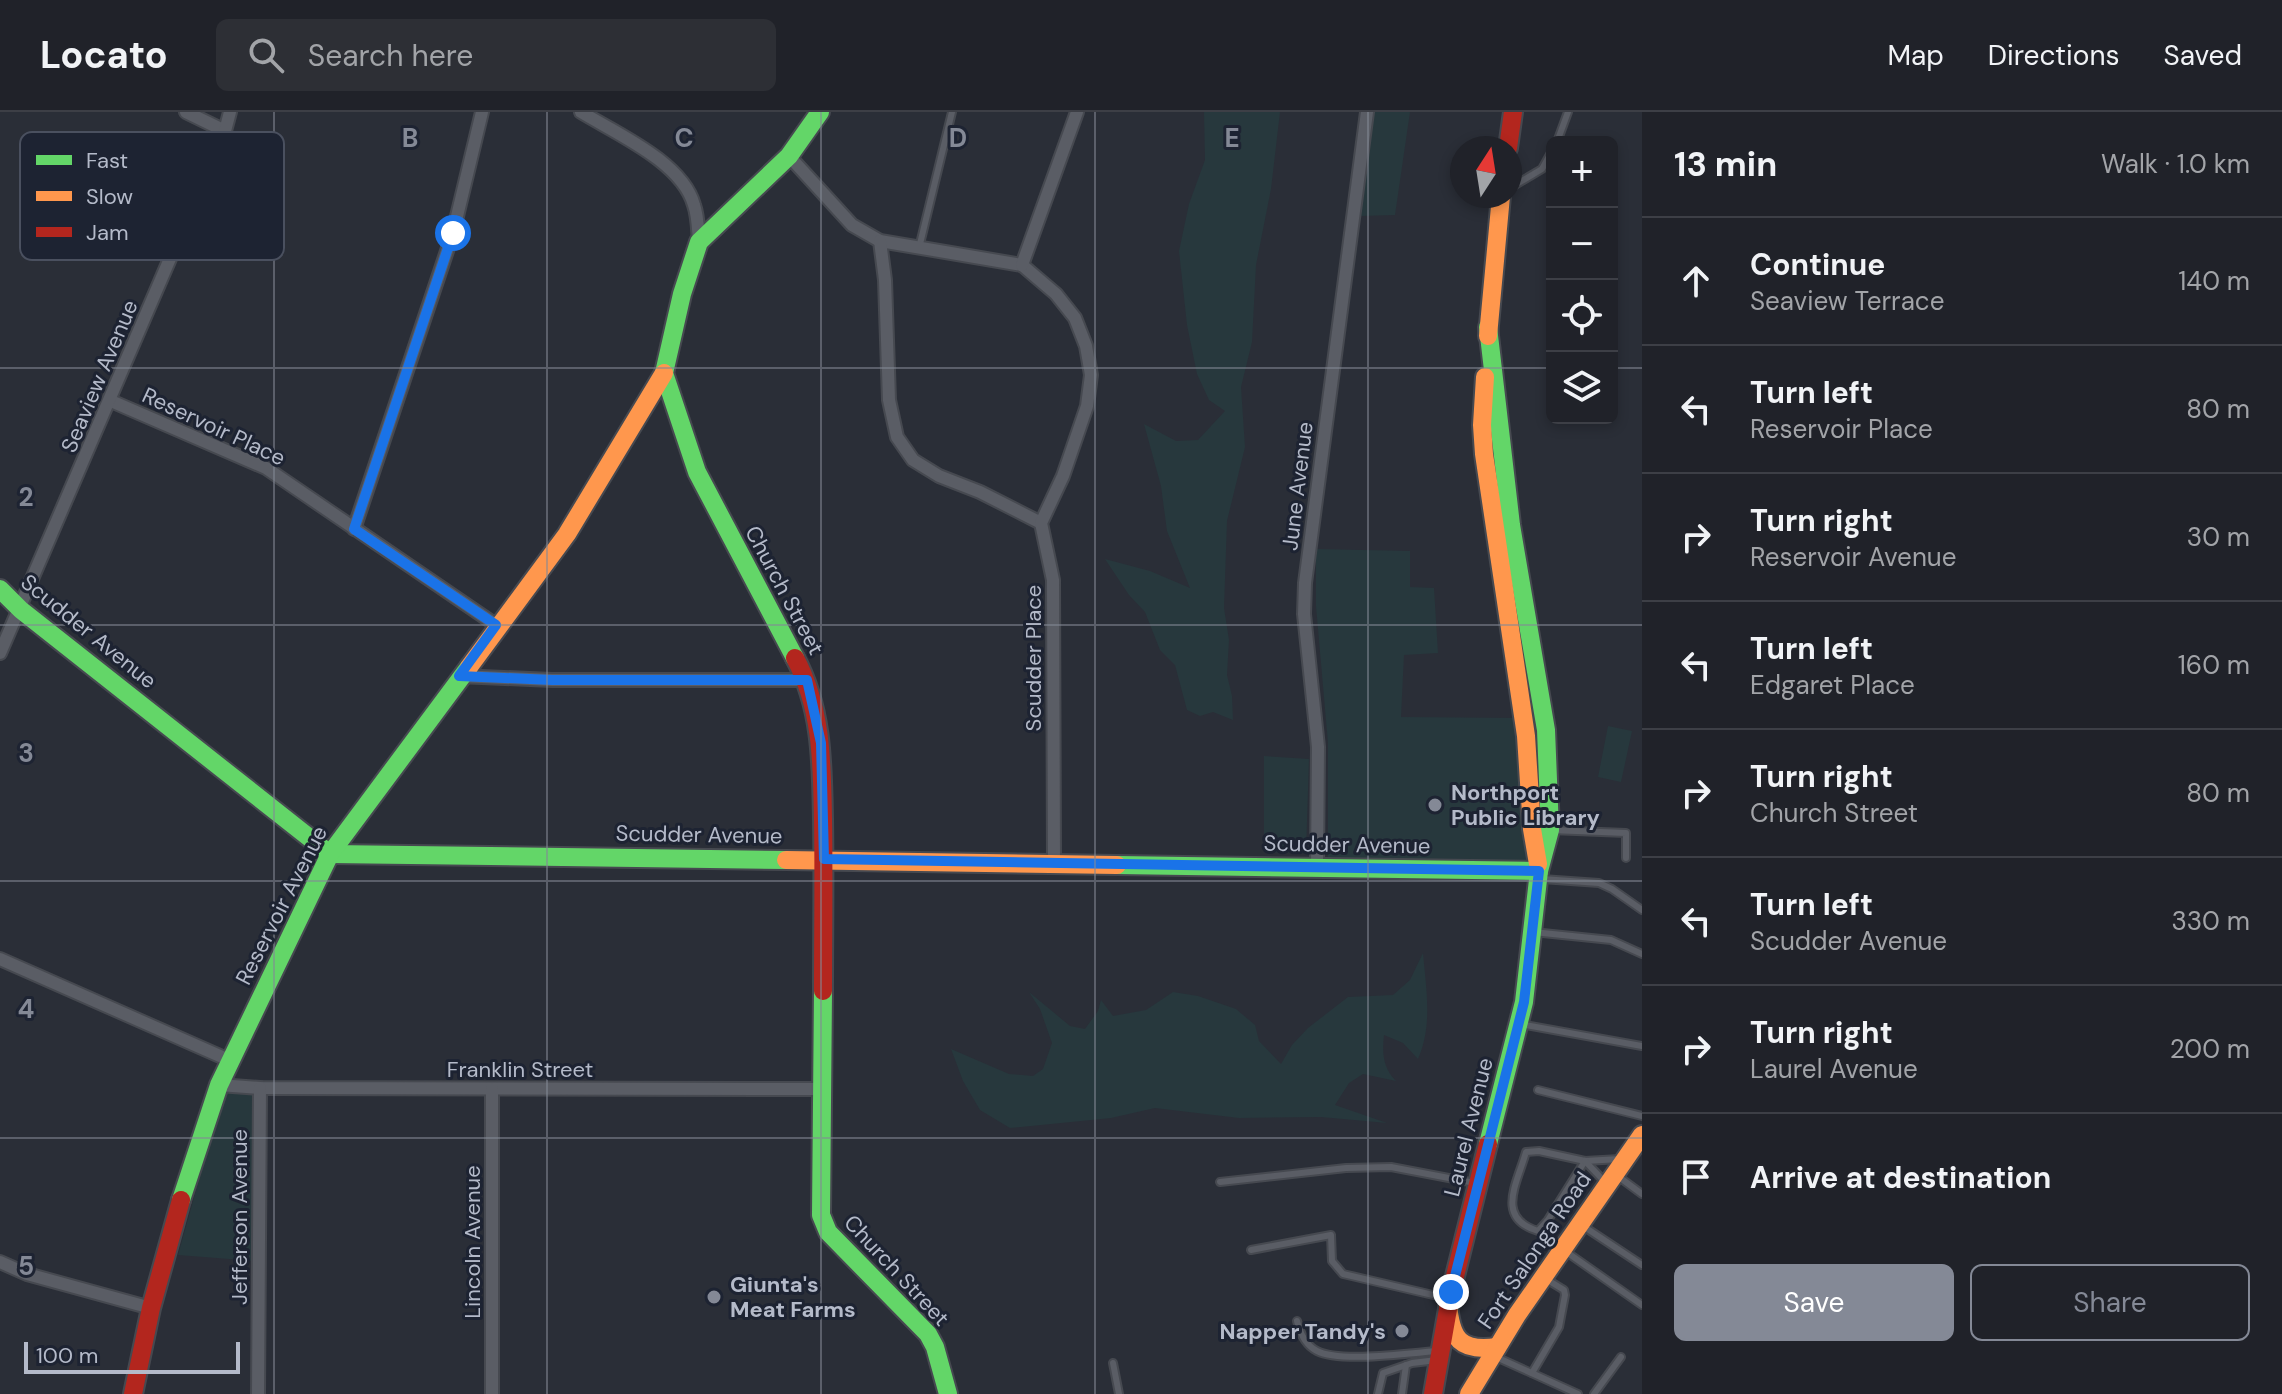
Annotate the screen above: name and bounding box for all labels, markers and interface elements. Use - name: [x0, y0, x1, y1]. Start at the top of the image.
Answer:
- search box: [216, 19, 776, 91]
- text: Locato: [40, 30, 168, 80]
- icon: search: [244, 33, 288, 77]
- text: Search here: [308, 36, 473, 75]
- text: Map: [1887, 37, 1944, 74]
- text: Directions: [1988, 37, 2120, 74]
- text: Saved: [2164, 37, 2242, 74]
- text: B: [402, 121, 418, 155]
- text: C: [674, 121, 694, 155]
- text: D: [949, 121, 967, 155]
- text: E: [1224, 121, 1240, 155]
- legend: [20, 132, 284, 260]
- north arrow: [1450, 136, 1522, 208]
- map controls: [1546, 136, 1618, 424]
- button: +: [1546, 136, 1618, 208]
- text: 13 min: [1674, 142, 1777, 187]
- text: Fast: [86, 146, 128, 175]
- text: Walk · 1.0 km: [2101, 147, 2250, 181]
- text: Slow: [86, 182, 133, 211]
- button: −: [1546, 208, 1618, 280]
- route start: [435, 215, 471, 251]
- text: Jam: [86, 218, 129, 247]
- text: Continue: [1750, 245, 1885, 284]
- icon: ahead: [1674, 259, 1718, 303]
- text: 140 m: [2178, 264, 2250, 298]
- button: locate: [1546, 280, 1618, 352]
- text: Seaview Terrace: [1750, 284, 1944, 318]
- street label: Seaview Avenue: [54, 295, 145, 457]
- button: layers: [1546, 352, 1618, 424]
- text: Turn left: [1750, 373, 1873, 412]
- street label: Reservoir Place: [138, 381, 290, 472]
- icon: left: [1674, 387, 1718, 431]
- text: 80 m: [2186, 392, 2250, 426]
- text: Reservoir Place: [1750, 412, 1933, 446]
- street label: June Avenue: [1275, 420, 1320, 552]
- text: 2: [18, 480, 34, 514]
- text: Turn right: [1750, 501, 1893, 540]
- icon: right: [1674, 515, 1718, 559]
- text: 30 m: [2187, 520, 2250, 554]
- street label: Church Street: [738, 521, 831, 660]
- text: Reservoir Avenue: [1750, 540, 1956, 574]
- street label: Scudder Avenue: [15, 568, 163, 695]
- street label: Scudder Place: [1019, 585, 1048, 731]
- text: Turn left: [1750, 629, 1873, 668]
- icon: left: [1674, 643, 1718, 687]
- text: 160 m: [2178, 648, 2250, 682]
- text: Edgaret Place: [1750, 668, 1915, 702]
- text: 3: [18, 736, 34, 770]
- text: Turn right: [1750, 757, 1893, 796]
- icon: right: [1674, 771, 1718, 815]
- text: 80 m: [2186, 776, 2250, 810]
- place label: Northport Public Library: [1451, 778, 1600, 832]
- marker: Northport Public Library: [1426, 796, 1444, 814]
- text: Church Street: [1750, 796, 1918, 830]
- street label: Scudder Avenue: [615, 819, 783, 850]
- street label: Reservoir Avenue: [229, 821, 334, 990]
- street label: Scudder Avenue: [1263, 829, 1431, 860]
- text: Turn left: [1750, 885, 1873, 924]
- icon: left: [1674, 899, 1718, 943]
- text: 330 m: [2171, 904, 2250, 938]
- text: Scudder Avenue: [1750, 924, 1947, 958]
- text: 4: [18, 992, 34, 1026]
- text: Turn right: [1750, 1013, 1893, 1052]
- icon: right: [1674, 1027, 1718, 1071]
- text: 200 m: [2170, 1032, 2250, 1066]
- text: Laurel Avenue: [1750, 1052, 1918, 1086]
- street label: Franklin Street: [447, 1055, 593, 1084]
- street label: Laurel Avenue: [1437, 1055, 1500, 1199]
- street label: Jefferson Avenue: [225, 1129, 254, 1305]
- icon: arrive: [1674, 1155, 1718, 1199]
- text: Arrive at destination: [1750, 1158, 2051, 1197]
- street label: Lincoln Avenue: [458, 1165, 487, 1319]
- street label: Fort Salonga Road: [1471, 1166, 1598, 1334]
- street label: Church Street: [838, 1208, 956, 1332]
- text: 5: [18, 1249, 34, 1283]
- button: Save: [1674, 1264, 1954, 1341]
- button: Share: [1970, 1264, 2250, 1341]
- place label: Giunta's Meat Farms: [730, 1270, 856, 1324]
- route end: [1433, 1274, 1469, 1310]
- marker: Giunta's Meat Farms: [705, 1288, 723, 1306]
- place label: Napper Tandy's: [1219, 1317, 1386, 1346]
- marker: Napper Tandy's: [1393, 1322, 1411, 1340]
- scale bar: [24, 1338, 240, 1374]
- text: 100 m: [36, 1341, 98, 1370]

